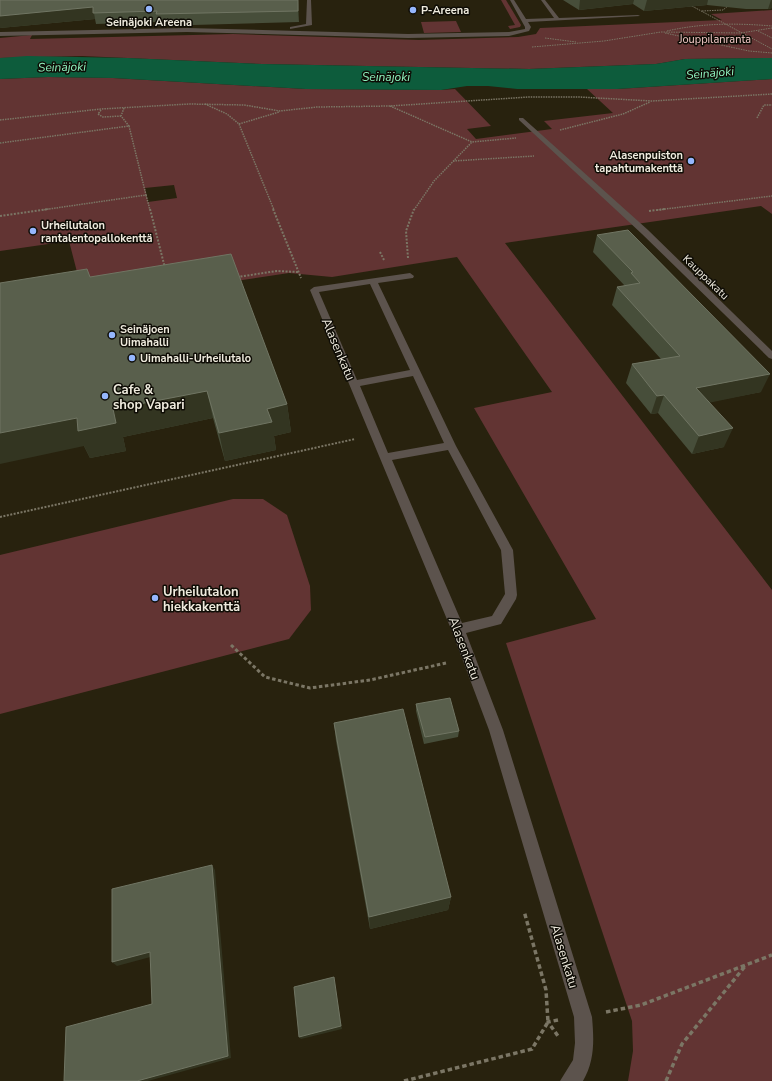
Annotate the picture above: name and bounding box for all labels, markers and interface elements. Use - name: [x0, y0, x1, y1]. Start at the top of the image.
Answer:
- place label: P-Areena: [421, 3, 469, 18]
- marker: Seinäjoki Areena: [144, 4, 154, 14]
- marker: P-Areena: [408, 5, 418, 15]
- place label: Seinäjoki Areena: [106, 15, 192, 30]
- park label: Jouppilanranta: [678, 32, 751, 47]
- water label: Seinäjoki: [38, 59, 86, 75]
- water label: Seinäjoki: [685, 63, 735, 83]
- water label: Seinäjoki: [362, 69, 410, 85]
- place label: Alasenpuiston tapahtumakenttä: [595, 148, 683, 176]
- marker: Alasenpuiston tapahtumakenttä: [686, 156, 696, 166]
- place label: Urheilutalon rantalentopallokenttä: [41, 218, 153, 246]
- marker: Urheilutalon rantalentopallokenttä: [28, 226, 38, 236]
- street label: Kauppakatu: [679, 252, 732, 303]
- street label: Alasenkatu: [317, 316, 359, 383]
- place label: Seinäjoen Uimahalli: [120, 322, 170, 350]
- marker: Seinäjoen Uimahalli: [107, 330, 117, 340]
- place label: Uimahalli-Urheilutalo: [140, 351, 251, 366]
- marker: Uimahalli-Urheilutalo: [127, 353, 137, 363]
- place label: Cafe & shop Vapari: [113, 381, 185, 414]
- marker: Cafe & shop Vapari: [100, 391, 110, 401]
- place label: Urheilutalon hiekkakenttä: [163, 583, 240, 616]
- marker: Urheilutalon hiekkakenttä: [150, 593, 160, 603]
- street label: Alasenkatu: [444, 614, 484, 682]
- street label: Alasenkatu: [546, 922, 582, 990]

